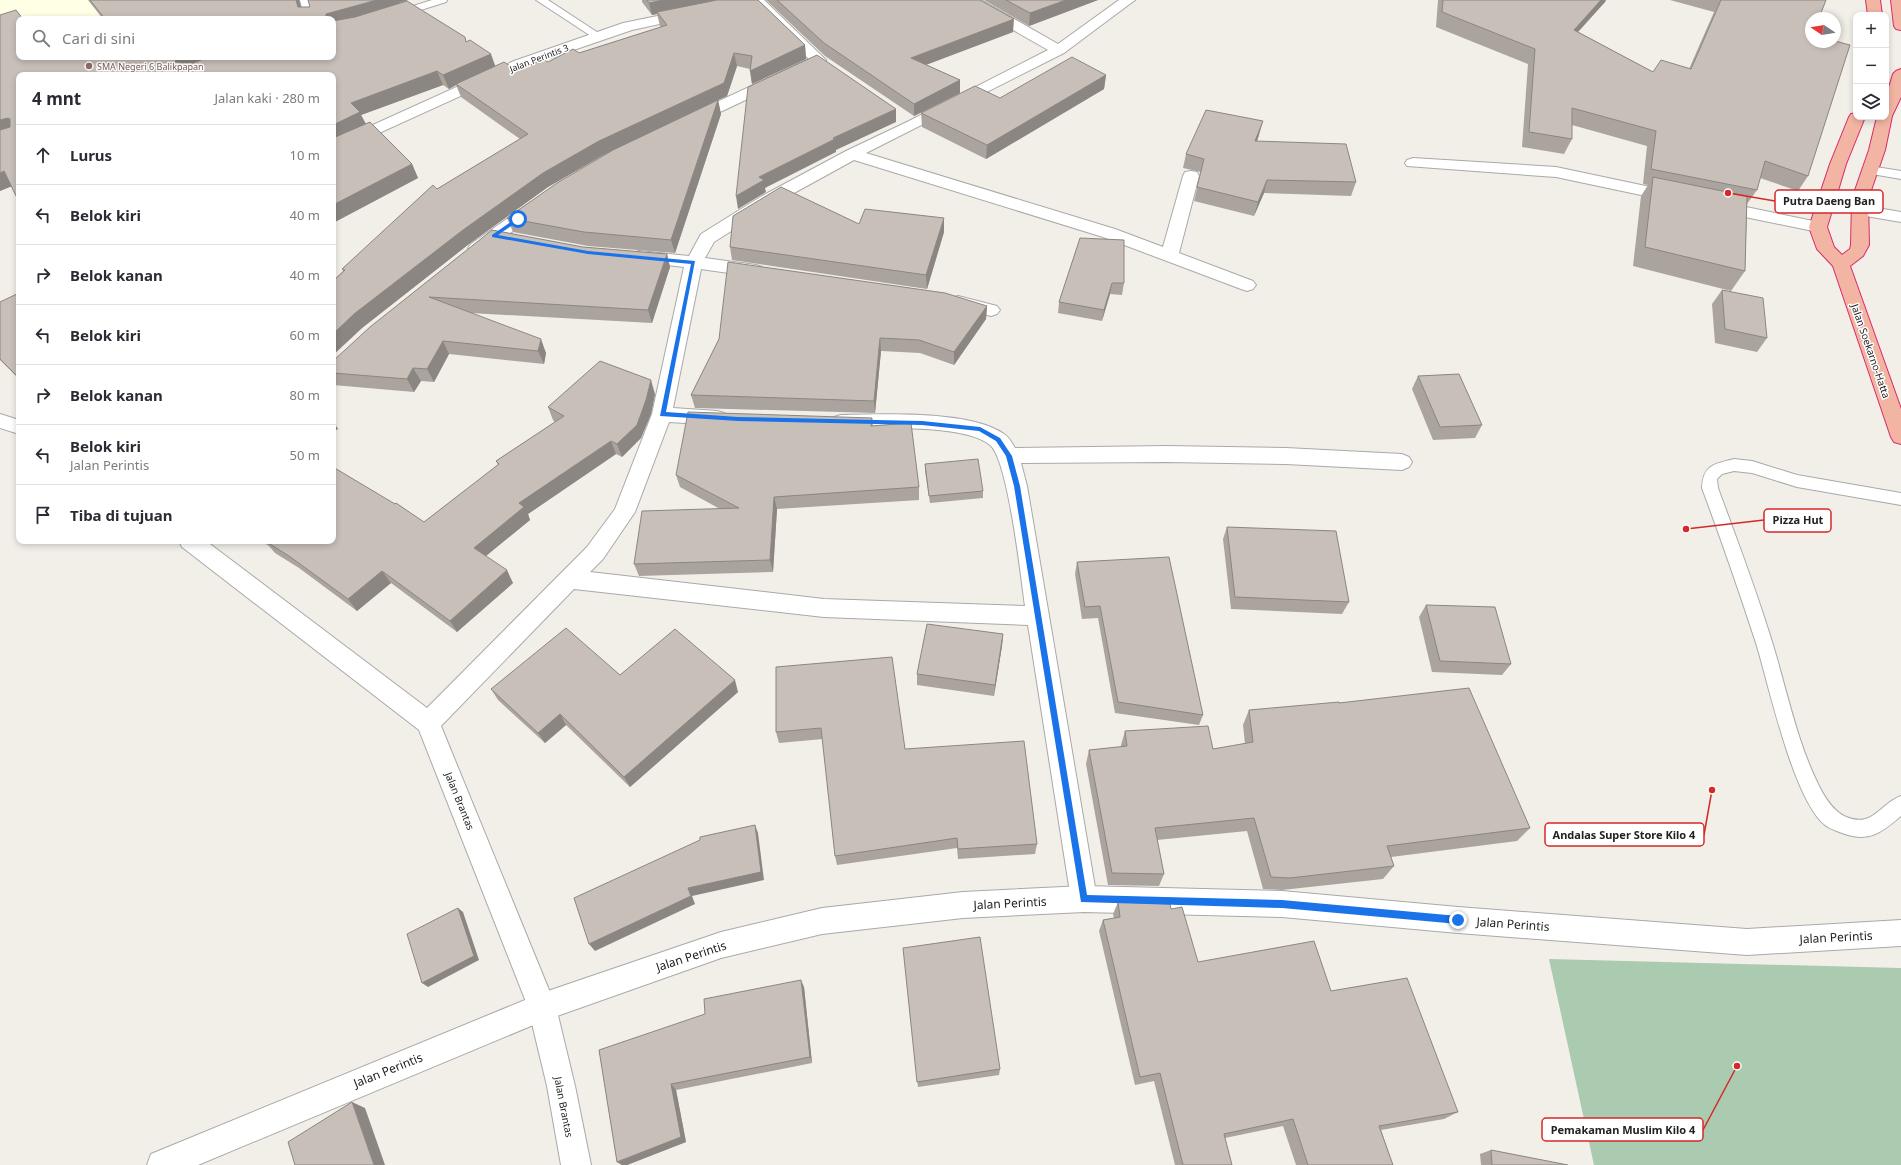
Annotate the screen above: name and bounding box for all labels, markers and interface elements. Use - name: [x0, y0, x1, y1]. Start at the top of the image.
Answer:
- north arrow: [1805, 12, 1841, 48]
- map controls: [1853, 12, 1889, 120]
- button: +: [1853, 12, 1889, 48]
- search box: [16, 16, 336, 60]
- icon: search: [30, 27, 52, 49]
- text: Cari di sini: [62, 28, 135, 48]
- street label: Jalan Perintis 3: [507, 41, 570, 76]
- button: −: [1853, 48, 1889, 84]
- place label: SMA Negeri 6 Balikpapan: [97, 60, 204, 73]
- marker: SMA Negeri 6 Balikpapan: [84, 61, 94, 71]
- button: layers: [1853, 84, 1889, 120]
- text: 4 mnt: [32, 87, 81, 110]
- text: Jalan kaki · 280 m: [214, 89, 320, 107]
- icon: ahead: [32, 144, 54, 166]
- text: Lurus: [70, 145, 112, 165]
- text: 10 m: [290, 146, 320, 164]
- callout: Putra Daeng Ban: [1775, 190, 1883, 213]
- text: Putra Daeng Ban: [1783, 193, 1875, 208]
- icon: left: [32, 204, 54, 226]
- text: Belok kiri: [70, 205, 141, 225]
- text: 40 m: [290, 206, 320, 224]
- route start: [509, 210, 527, 228]
- icon: right: [32, 264, 54, 286]
- text: Belok kanan: [70, 265, 163, 285]
- text: 40 m: [290, 266, 320, 284]
- street label: Jalan Soekarno-Hatta: [1848, 301, 1894, 400]
- icon: left: [32, 324, 54, 346]
- text: Belok kiri: [70, 325, 141, 345]
- text: 60 m: [290, 326, 320, 344]
- icon: right: [32, 384, 54, 406]
- text: Belok kanan: [70, 385, 163, 405]
- text: 80 m: [290, 386, 320, 404]
- text: Belok kiri: [70, 436, 141, 456]
- icon: left: [32, 444, 54, 466]
- text: 50 m: [290, 446, 320, 464]
- text: Jalan Perintis: [70, 456, 149, 474]
- icon: arrive: [32, 504, 54, 526]
- text: Tiba di tujuan: [70, 505, 173, 525]
- callout: Pizza Hut: [1764, 509, 1831, 532]
- text: Pizza Hut: [1773, 512, 1824, 527]
- street label: Jalan Brantas: [442, 769, 478, 832]
- callout: Andalas Super Store Kilo 4: [1545, 823, 1704, 846]
- text: Andalas Super Store Kilo 4: [1553, 827, 1696, 842]
- street label: Jalan Perintis: [972, 893, 1047, 913]
- route end: [1449, 911, 1467, 929]
- street label: Jalan Perintis: [1475, 913, 1550, 935]
- street label: Jalan Perintis: [1798, 927, 1873, 947]
- street label: Jalan Perintis: [653, 937, 729, 976]
- street label: Jalan Perintis: [350, 1048, 425, 1092]
- street label: Jalan Brantas: [551, 1074, 577, 1139]
- callout: Pemakaman Muslim Kilo 4: [1542, 1118, 1703, 1141]
- text: Pemakaman Muslim Kilo 4: [1551, 1122, 1696, 1137]

